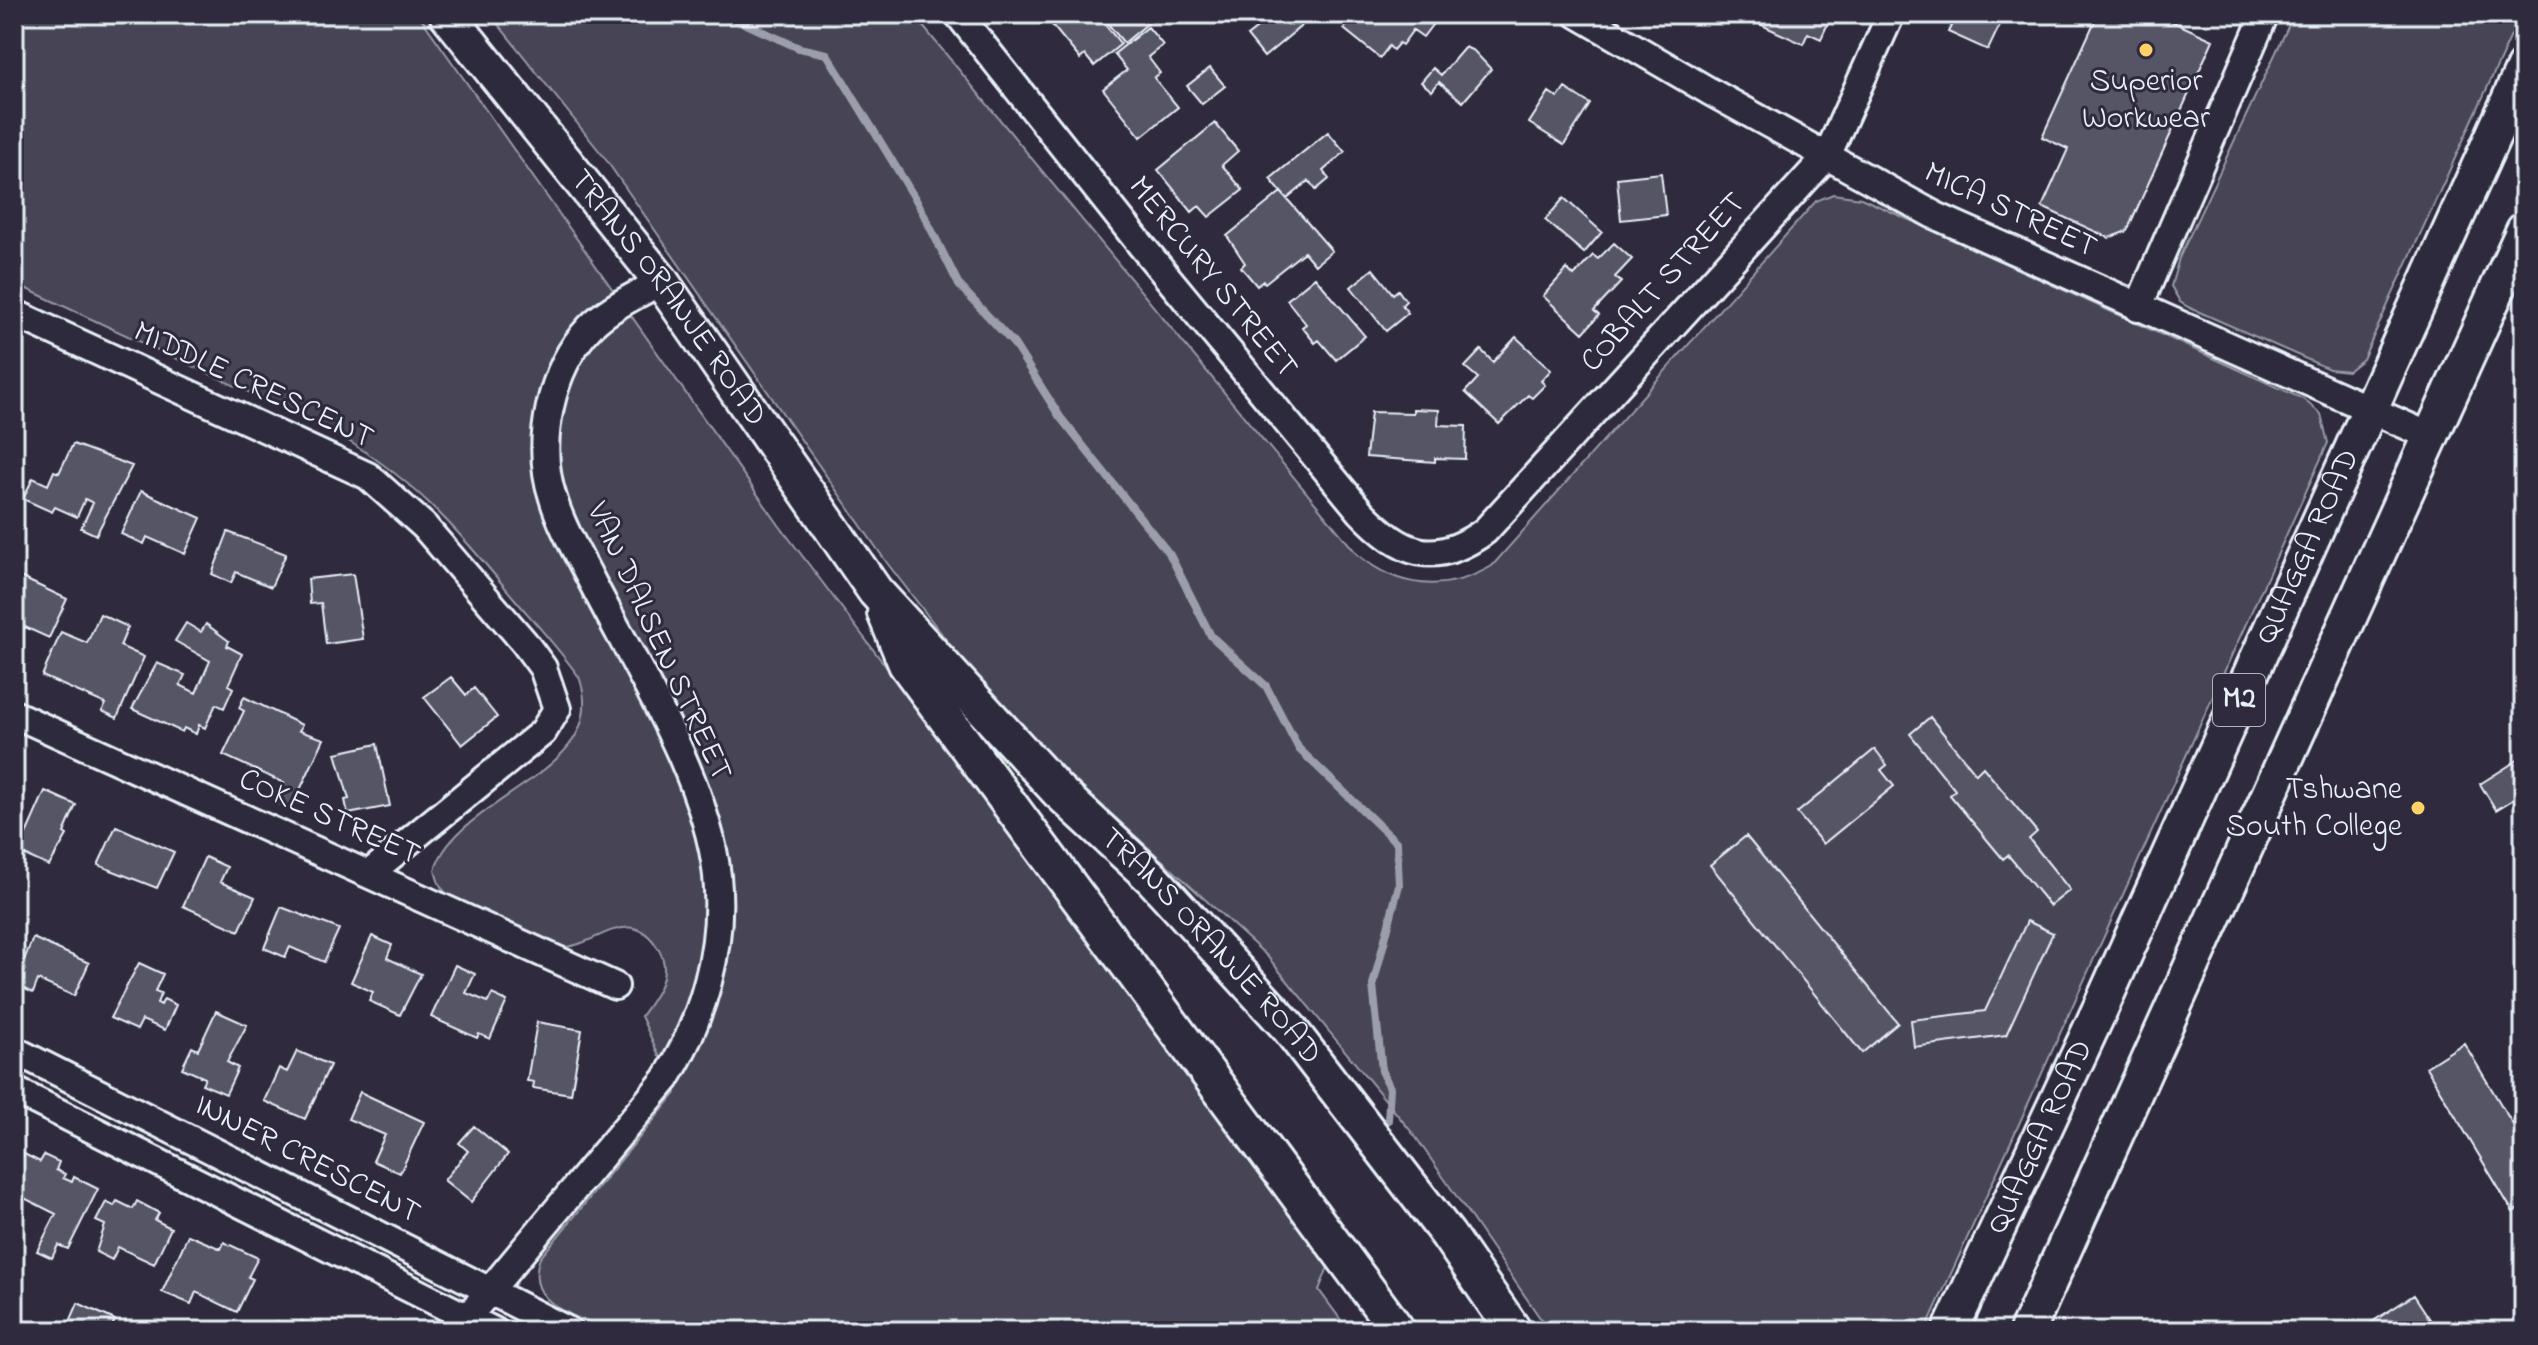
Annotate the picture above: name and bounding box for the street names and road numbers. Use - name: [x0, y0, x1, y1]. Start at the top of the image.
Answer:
- street label: MICA STREET: [1916, 150, 2104, 272]
- street label: TRANS ORANJE ROAD: [557, 159, 778, 436]
- street label: MERCURY STREET: [1115, 167, 1309, 389]
- street label: COBALT STREET: [1570, 182, 1758, 384]
- street label: MIDDLE CRESCENT: [125, 310, 381, 462]
- street label: QUAGGA ROAD: [2244, 442, 2372, 652]
- street label: VAN DALSEN STREET: [572, 494, 743, 789]
- road number: M2: [2213, 674, 2265, 726]
- street label: COKE STREET: [231, 757, 427, 879]
- street label: TRANS ORANJE ROAD: [1089, 817, 1333, 1075]
- street label: QUAGGA ROAD: [1975, 1032, 2106, 1242]
- street label: INNER CRESCENT: [186, 1083, 428, 1237]

